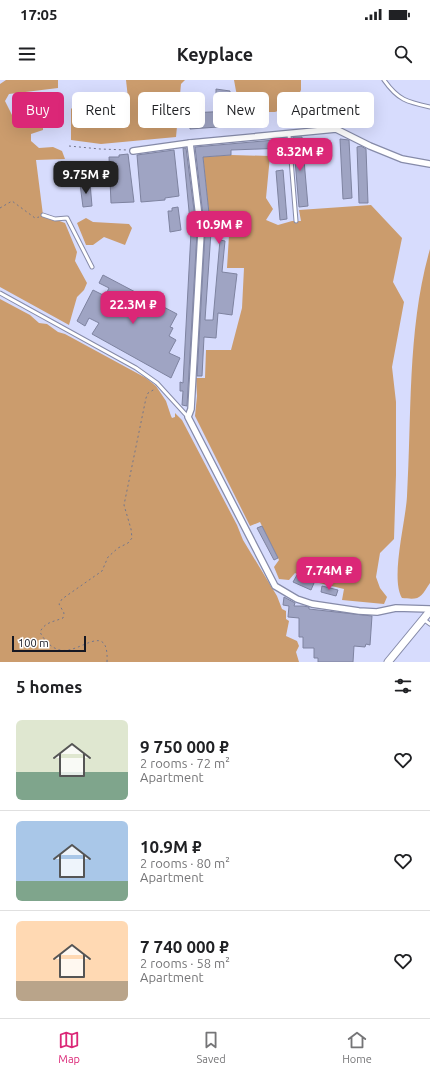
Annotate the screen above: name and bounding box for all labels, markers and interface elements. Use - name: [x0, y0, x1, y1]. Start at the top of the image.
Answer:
- text: 17:05: [20, 6, 58, 23]
- icon: menu: [16, 43, 38, 65]
- icon: search: [392, 43, 414, 65]
- text: Keyplace: [177, 44, 253, 64]
- chip: Buy: [12, 92, 64, 128]
- chip: Rent: [72, 92, 130, 128]
- chip: Filters: [138, 92, 205, 128]
- chip: New: [213, 92, 269, 128]
- chip: Apartment: [277, 92, 374, 128]
- pin: 8.32M ₽: [263, 138, 337, 172]
- text: 8.32M ₽: [276, 144, 324, 158]
- pin: 9.75M ₽: [49, 161, 123, 195]
- text: 9.75M ₽: [62, 167, 110, 181]
- pin: 10.9M ₽: [182, 211, 256, 245]
- text: 10.9M ₽: [195, 217, 243, 231]
- pin: 22.3M ₽: [96, 291, 170, 325]
- text: 22.3M ₽: [109, 297, 157, 311]
- pin: 7.74M ₽: [292, 557, 366, 591]
- text: 7.74M ₽: [305, 563, 353, 577]
- scale bar: [12, 634, 86, 653]
- text: 100 m: [18, 637, 49, 649]
- icon: filters: [392, 675, 414, 697]
- text: 5 homes: [16, 677, 82, 696]
- icon: home: [48, 736, 96, 784]
- text: 9 750 000 ₽: [140, 737, 229, 756]
- icon: heart: [392, 749, 414, 771]
- text: 2 rooms · 72 m²: [140, 756, 230, 770]
- text: Apartment: [140, 770, 204, 784]
- icon: home: [48, 837, 96, 885]
- text: 10.9M ₽: [140, 837, 202, 856]
- icon: heart: [392, 850, 414, 872]
- text: 2 rooms · 80 m²: [140, 856, 230, 870]
- text: Apartment: [140, 870, 204, 884]
- icon: home: [48, 937, 96, 985]
- text: 7 740 000 ₽: [140, 937, 229, 956]
- icon: heart: [392, 950, 414, 972]
- text: 2 rooms · 58 m²: [140, 956, 230, 970]
- text: Apartment: [140, 970, 204, 984]
- tab: Map: [58, 1029, 80, 1065]
- tab: Saved: [197, 1029, 226, 1065]
- tab: Home: [342, 1029, 372, 1065]

